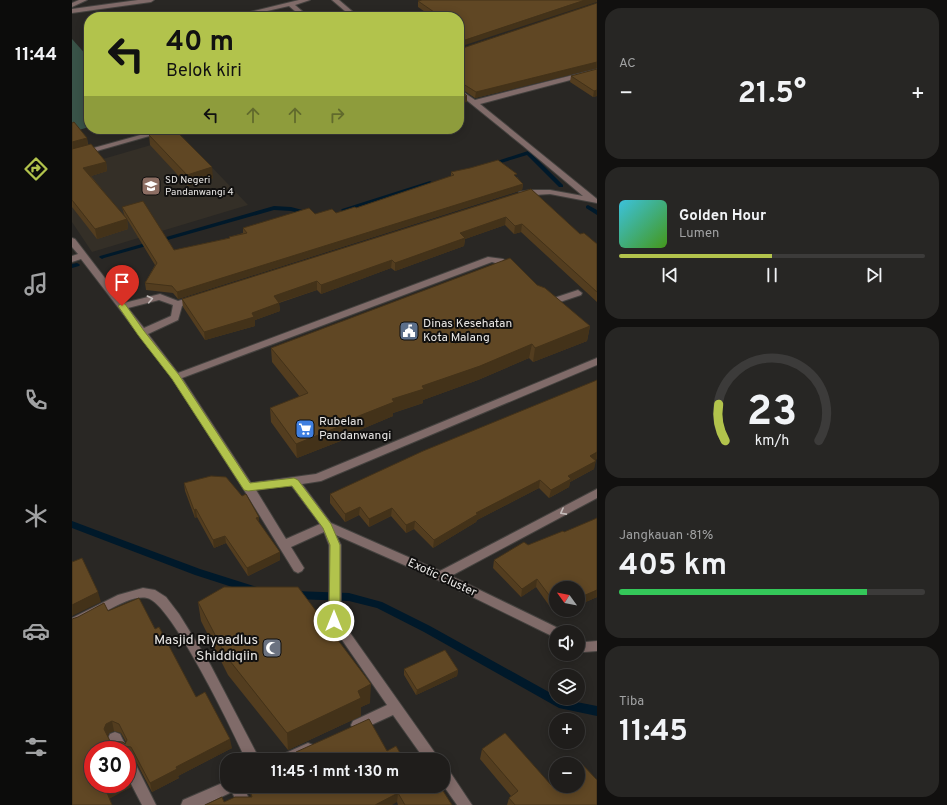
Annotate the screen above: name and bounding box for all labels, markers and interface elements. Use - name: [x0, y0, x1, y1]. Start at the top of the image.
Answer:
- text: 40 m: [166, 25, 234, 61]
- icon: left: [100, 28, 152, 80]
- text: 11:44: [15, 44, 57, 67]
- text: AC: [619, 56, 636, 72]
- text: Belok kiri: [166, 60, 242, 83]
- text: 21.5°: [738, 76, 806, 113]
- text: −: [619, 81, 633, 108]
- text: +: [911, 81, 925, 108]
- icon: left: [200, 104, 222, 126]
- icon: ahead: [242, 104, 264, 126]
- icon: ahead: [284, 104, 306, 126]
- icon: right: [326, 104, 348, 126]
- icon: directions: [22, 155, 50, 183]
- place label: SD Negeri Pandanwangi 4: [165, 174, 234, 199]
- school or university icon: SD Negeri Pandanwangi 4: [140, 175, 162, 197]
- text: Golden Hour: [679, 207, 766, 226]
- text: Lumen: [679, 226, 719, 242]
- icon: previous: [659, 264, 681, 286]
- icon: pause: [761, 264, 783, 286]
- icon: next: [863, 264, 885, 286]
- pin: [105, 265, 139, 306]
- icon: music: [22, 270, 50, 298]
- icon: arrive: [111, 271, 133, 293]
- one-way arrow: [147, 296, 154, 304]
- place label: Dinas Kesehatan Kota Malang: [423, 316, 512, 346]
- public building icon: Dinas Kesehatan Kota Malang: [398, 320, 420, 342]
- icon: phone: [22, 386, 50, 414]
- text: 23: [747, 386, 797, 439]
- place label: Rubelan Pandanwangi: [319, 414, 391, 444]
- supermarket icon: Rubelan Pandanwangi: [294, 418, 316, 440]
- text: km/h: [755, 431, 789, 449]
- icon: climate: [22, 502, 50, 530]
- one-way arrow: [559, 507, 567, 514]
- text: Jangkauan · 81%: [619, 528, 713, 544]
- text: 405 km: [619, 548, 727, 585]
- street label: Exotic Cluster: [405, 555, 479, 601]
- north arrow: [549, 581, 585, 617]
- map controls: [549, 581, 585, 793]
- position arrow: [313, 600, 355, 642]
- icon: car: [22, 617, 50, 645]
- button: sound: [549, 625, 585, 661]
- place label: Masjid Riyaadlus Shiddiqiin: [154, 632, 258, 665]
- mosque icon: Masjid Riyaadlus Shiddiqiin: [261, 637, 283, 659]
- button: layers: [549, 669, 585, 705]
- text: Tiba: [619, 694, 644, 710]
- button: +: [549, 713, 585, 749]
- text: 11:45: [619, 714, 688, 751]
- icon: filters: [22, 733, 50, 761]
- speed limit sign: 30: [84, 741, 136, 793]
- button: −: [549, 757, 585, 793]
- text: 11:45 · 1 mnt · 130 m: [271, 763, 399, 782]

